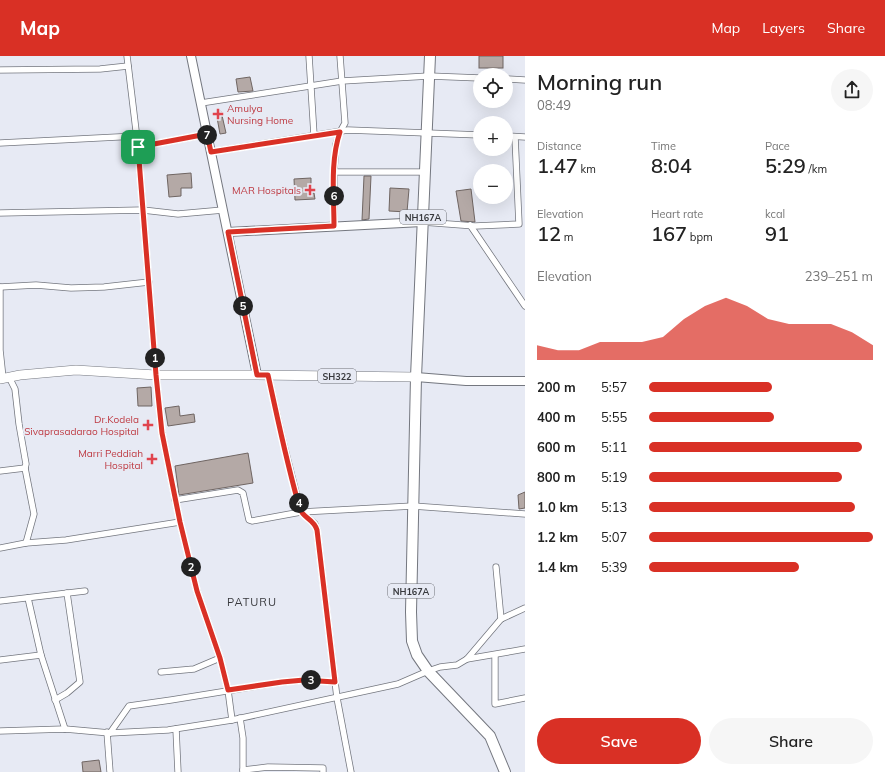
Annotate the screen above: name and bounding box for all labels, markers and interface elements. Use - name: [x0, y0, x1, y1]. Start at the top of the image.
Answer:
- text: Map: [20, 16, 60, 40]
- text: Map: [711, 19, 740, 37]
- text: Layers: [762, 19, 805, 37]
- text: Share: [827, 19, 865, 37]
- map controls: [473, 68, 513, 204]
- button: locate: [473, 68, 513, 108]
- text: Morning run: [537, 68, 662, 96]
- button: share: [831, 69, 873, 111]
- text: 08:49: [537, 97, 571, 113]
- place label: Amulya Nursing Home: [227, 102, 293, 127]
- marker: Amulya Nursing Home: [212, 108, 224, 120]
- button: +: [473, 116, 513, 156]
- pin: 7: [197, 125, 217, 145]
- text: 7: [204, 128, 210, 142]
- pin: [121, 130, 155, 164]
- icon: arrive: [127, 136, 149, 158]
- text: Distance: [537, 139, 581, 153]
- text: Time: [651, 139, 676, 153]
- text: Pace: [765, 139, 790, 153]
- text: 1.47: [537, 153, 578, 178]
- text: 8:04: [651, 153, 692, 178]
- text: 5:29: [765, 153, 806, 178]
- text: km: [578, 162, 596, 176]
- text: /km: [806, 162, 827, 176]
- button: −: [473, 164, 513, 204]
- place label: MAR Hospitals: [232, 184, 301, 197]
- marker: MAR Hospitals: [304, 184, 316, 196]
- pin: 6: [324, 186, 344, 206]
- text: 6: [331, 189, 337, 203]
- text: Elevation: [537, 207, 584, 221]
- text: Heart rate: [651, 207, 703, 221]
- text: kcal: [765, 207, 785, 221]
- road number: NH167A: [400, 210, 446, 224]
- text: 12: [537, 221, 561, 246]
- text: 167: [651, 221, 687, 246]
- text: 91: [765, 221, 789, 246]
- text: m: [561, 230, 574, 244]
- text: bpm: [687, 230, 713, 244]
- text: Elevation: [537, 268, 592, 284]
- text: 239–251 m: [805, 268, 873, 284]
- pin: 5: [233, 296, 253, 316]
- text: 5: [240, 299, 246, 313]
- pin: 1: [145, 348, 165, 368]
- text: 1: [152, 351, 158, 365]
- road number: SH322: [318, 369, 356, 383]
- text: 200 m: [537, 379, 576, 395]
- text: 5:57: [601, 379, 627, 395]
- text: 400 m: [537, 409, 576, 425]
- text: 5:55: [601, 409, 627, 425]
- place label: Dr.Kodela Sivaprasadarao Hospital: [24, 413, 139, 438]
- marker: Dr.Kodela Sivaprasadarao Hospital: [142, 419, 154, 431]
- text: 600 m: [537, 439, 576, 455]
- text: 5:11: [601, 439, 627, 455]
- place label: Marri Peddiah Hospital: [78, 447, 143, 472]
- marker: Marri Peddiah Hospital: [146, 453, 158, 465]
- text: 800 m: [537, 469, 576, 485]
- text: 5:19: [601, 469, 627, 485]
- pin: 4: [289, 493, 309, 513]
- text: 4: [296, 496, 302, 510]
- text: 1.0 km: [537, 499, 578, 515]
- text: 5:13: [601, 499, 627, 515]
- text: 1.2 km: [537, 529, 578, 545]
- text: 5:07: [601, 529, 627, 545]
- pin: 2: [181, 557, 201, 577]
- text: 1.4 km: [537, 559, 578, 575]
- text: 5:39: [601, 559, 627, 575]
- text: 2: [188, 560, 194, 574]
- road number: NH167A: [388, 584, 434, 598]
- district label: PATURU: [227, 595, 277, 609]
- pin: 3: [301, 670, 321, 690]
- text: 3: [308, 673, 314, 687]
- button: Save: [537, 718, 701, 764]
- button: Share: [709, 718, 873, 764]

